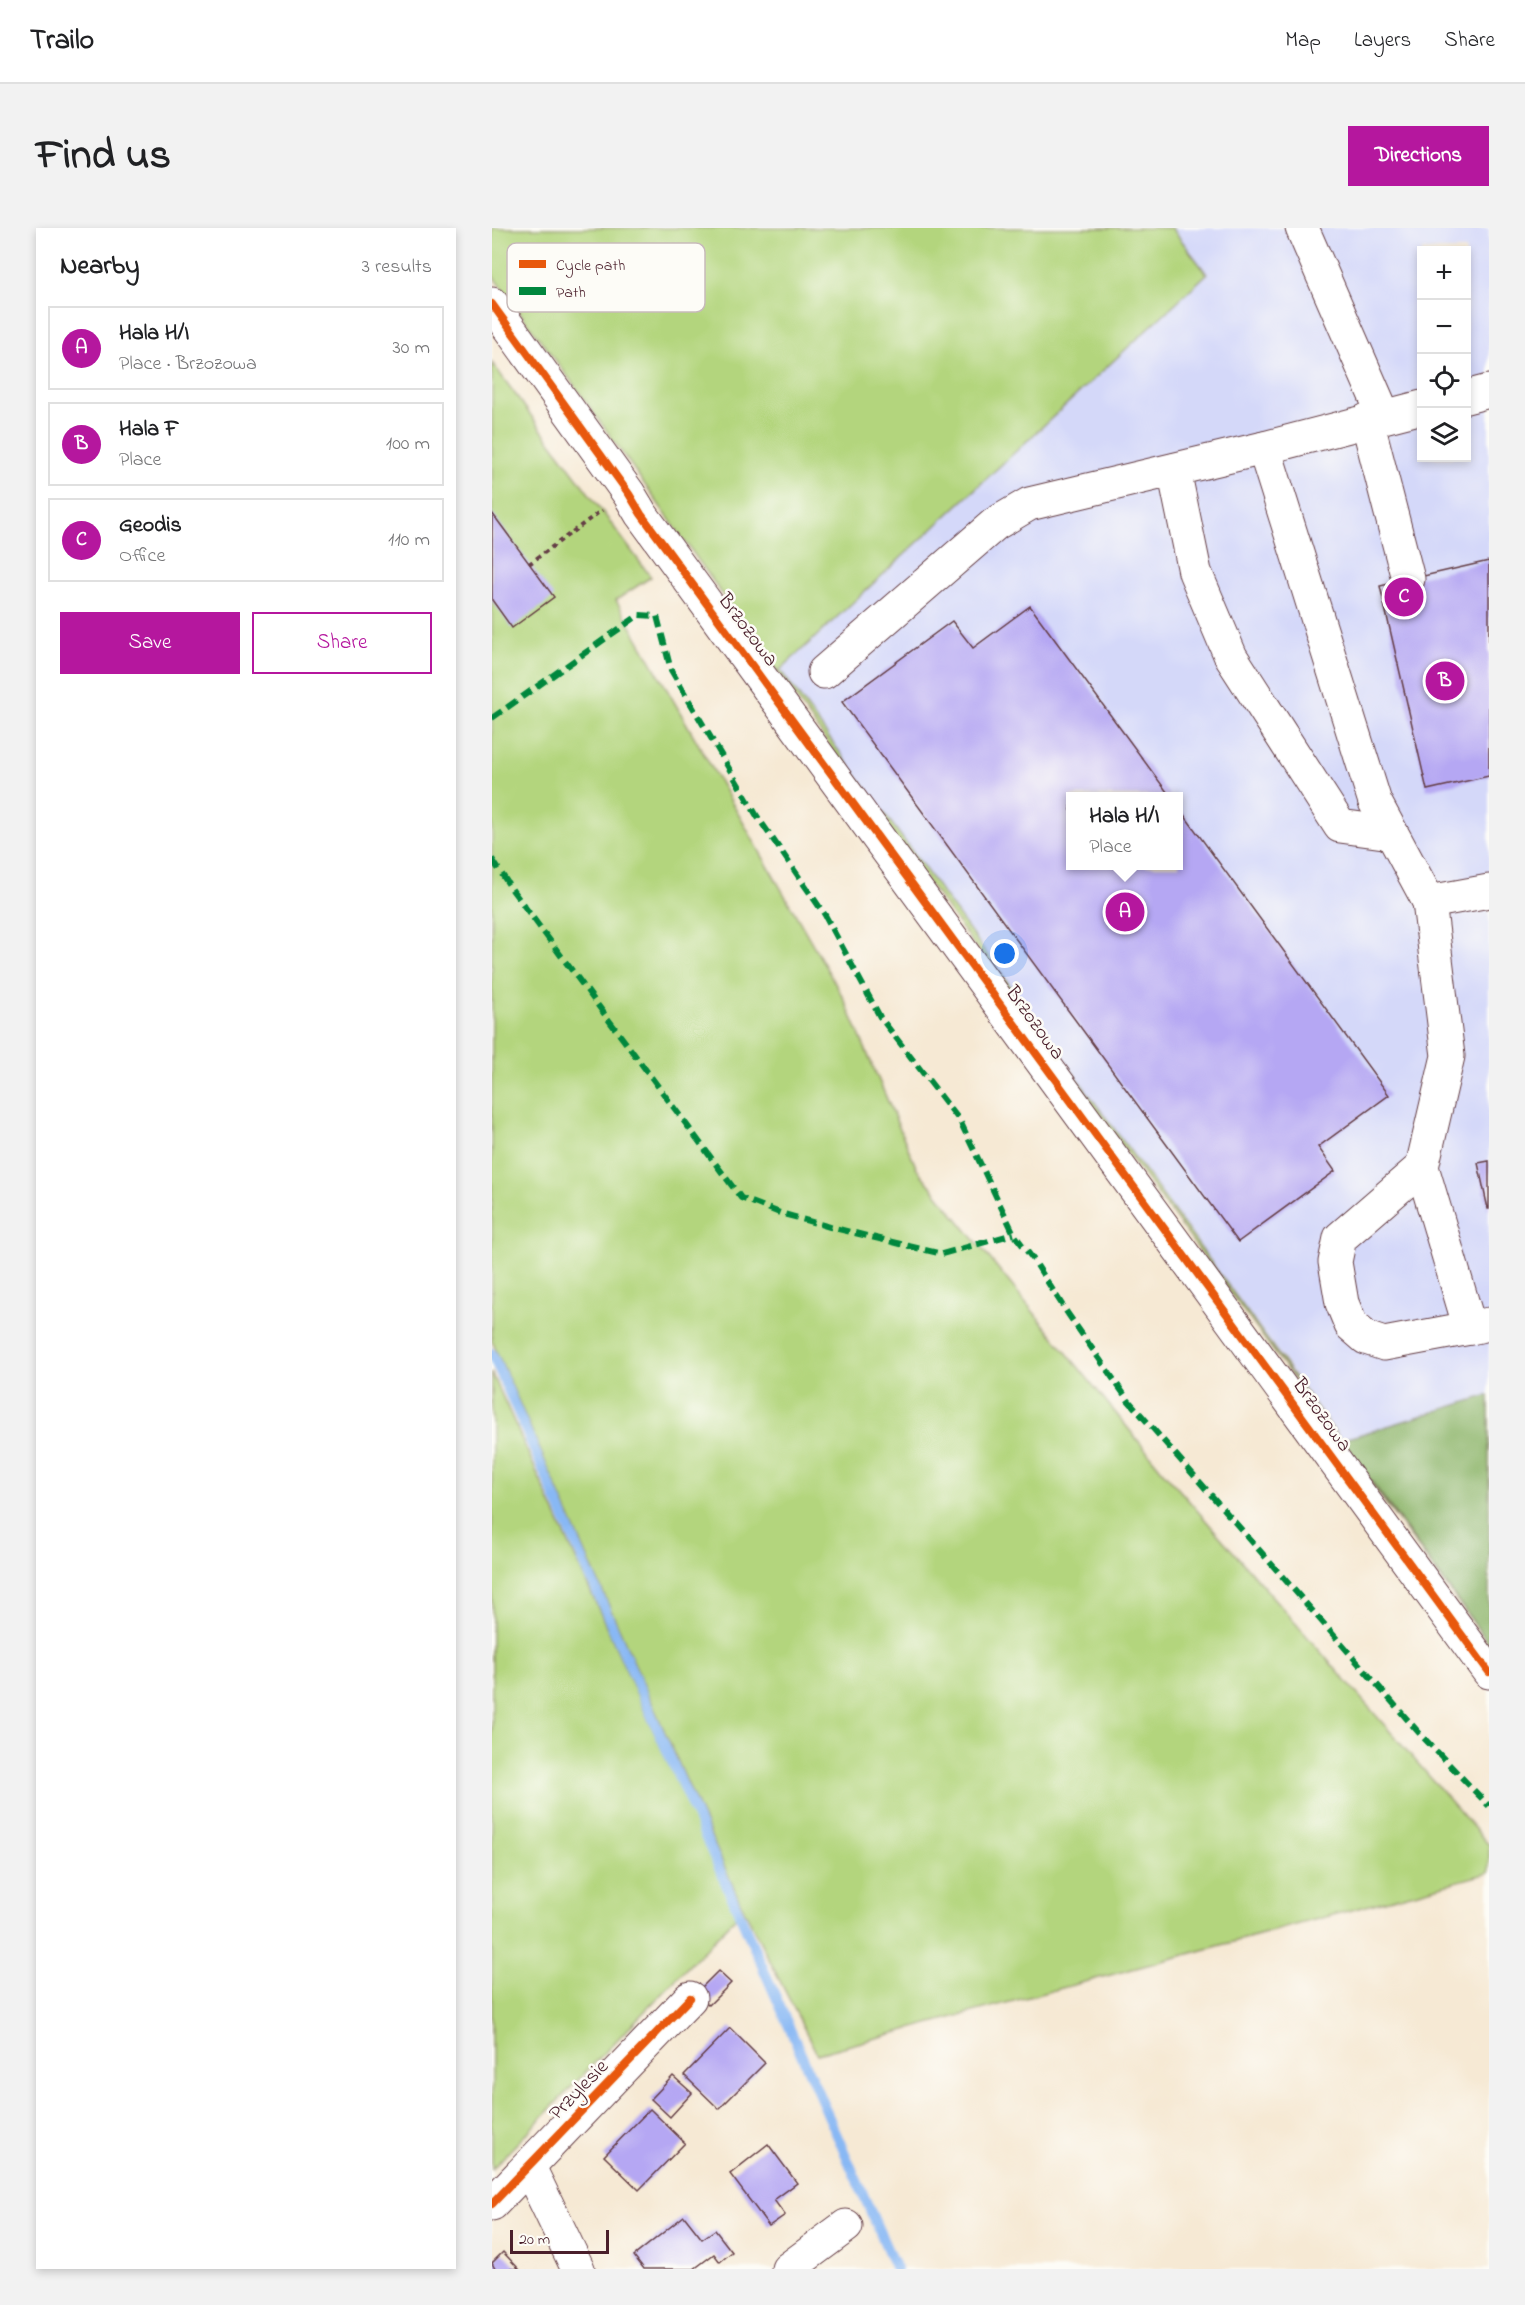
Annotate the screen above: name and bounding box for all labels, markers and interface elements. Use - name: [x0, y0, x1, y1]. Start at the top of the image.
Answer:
- text: Trailo: [30, 21, 94, 62]
- text: Map: [1285, 26, 1321, 56]
- text: Layers: [1354, 26, 1411, 56]
- text: Share: [1444, 26, 1495, 56]
- text: Find us: [36, 126, 171, 187]
- button: Directions: [1348, 126, 1489, 186]
- legend: [507, 243, 705, 312]
- map controls: [1417, 246, 1471, 462]
- button: +: [1417, 246, 1471, 300]
- text: Nearby: [60, 248, 139, 286]
- text: 3 results: [362, 253, 432, 282]
- text: Cycle path: [556, 254, 625, 278]
- text: Path: [556, 281, 586, 305]
- button: −: [1417, 300, 1471, 354]
- text: Hala H/I: [119, 318, 190, 350]
- text: A: [75, 334, 88, 363]
- text: 30 m: [393, 334, 430, 363]
- text: Place · Brzozowa: [119, 350, 257, 379]
- button: locate: [1417, 354, 1471, 408]
- button: layers: [1417, 408, 1471, 462]
- text: Hala F: [119, 414, 179, 446]
- text: B: [75, 430, 88, 459]
- text: 100 m: [386, 430, 430, 459]
- text: Place: [119, 446, 161, 475]
- text: Geodis: [119, 510, 182, 542]
- text: C: [76, 526, 87, 555]
- text: 110 m: [388, 526, 430, 555]
- text: Office: [119, 542, 165, 571]
- pin: C: [1384, 574, 1424, 620]
- street label: Brzozowa: [709, 586, 785, 673]
- button: Save: [60, 612, 240, 674]
- button: Share: [252, 612, 432, 674]
- pin: B: [1426, 658, 1464, 704]
- popup: [1066, 792, 1183, 870]
- text: Hala H/I: [1089, 801, 1160, 833]
- text: Place: [1089, 833, 1132, 862]
- pin: A: [1106, 890, 1144, 934]
- your location: [990, 939, 1019, 968]
- street label: Brzozowa: [997, 979, 1072, 1066]
- street label: Brzozowa: [1284, 1371, 1359, 1458]
- street label: Przylesie: [543, 2053, 618, 2129]
- scale bar: [510, 2227, 609, 2254]
- text: 20 m: [519, 2228, 550, 2252]

